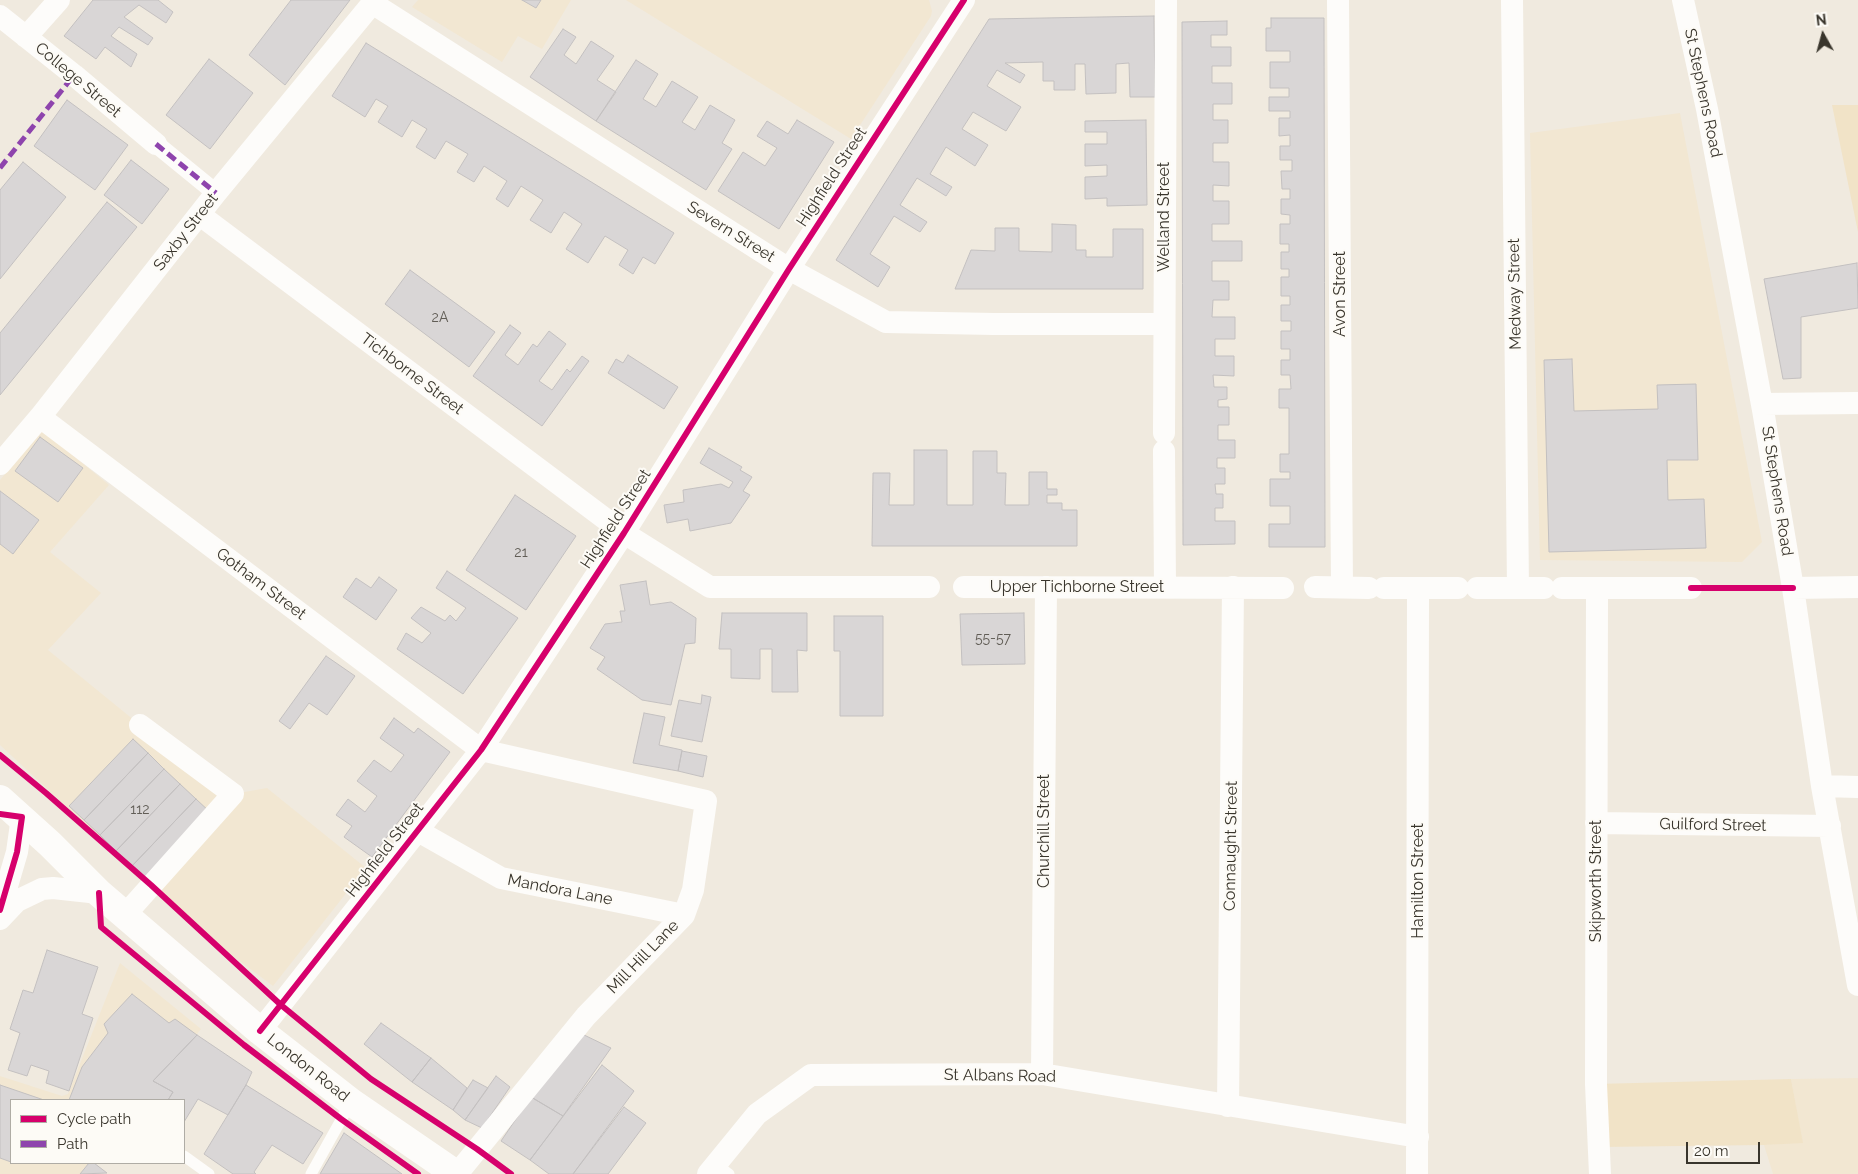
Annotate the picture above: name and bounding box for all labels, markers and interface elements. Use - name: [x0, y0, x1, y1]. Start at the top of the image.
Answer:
- north arrow: [1798, 10, 1848, 60]
- text: N: [1815, 12, 1827, 29]
- street label: St Stephens Road: [1680, 27, 1726, 159]
- street label: College Street: [31, 38, 125, 122]
- street label: Highfield Street: [793, 124, 871, 230]
- street label: Welland Street: [1154, 162, 1174, 272]
- street label: Saxby Street: [150, 189, 222, 275]
- street label: Severn Street: [684, 197, 778, 267]
- street label: Medway Street: [1504, 238, 1526, 350]
- street label: Avon Street: [1330, 251, 1350, 337]
- house number: 2A: [432, 310, 448, 326]
- street label: Tichborne Street: [357, 329, 467, 419]
- street label: St Stephens Road: [1757, 425, 1797, 557]
- street label: Highfield Street: [577, 466, 655, 572]
- street label: Gotham Street: [212, 544, 310, 624]
- house number: 21: [514, 545, 528, 561]
- street label: Upper Tichborne Street: [990, 577, 1164, 597]
- house number: 55-57: [975, 631, 1011, 647]
- street label: Churchill Street: [1034, 774, 1054, 888]
- street label: Connaught Street: [1220, 781, 1242, 911]
- street label: Highfield Street: [342, 799, 428, 901]
- house number: 112: [130, 802, 150, 818]
- street label: Guilford Street: [1659, 814, 1767, 836]
- street label: Skipworth Street: [1586, 820, 1606, 942]
- street label: Hamilton Street: [1408, 823, 1428, 939]
- street label: Mandora Lane: [506, 870, 614, 910]
- street label: Mill Hill Lane: [603, 916, 683, 998]
- street label: London Road: [263, 1030, 353, 1106]
- street label: St Albans Road: [944, 1065, 1056, 1087]
- legend: [10, 1099, 185, 1164]
- text: Cycle path: [57, 1110, 131, 1128]
- scale bar: [1688, 1132, 1762, 1164]
- text: Path: [57, 1135, 88, 1153]
- text: 20 m: [1694, 1142, 1729, 1160]

